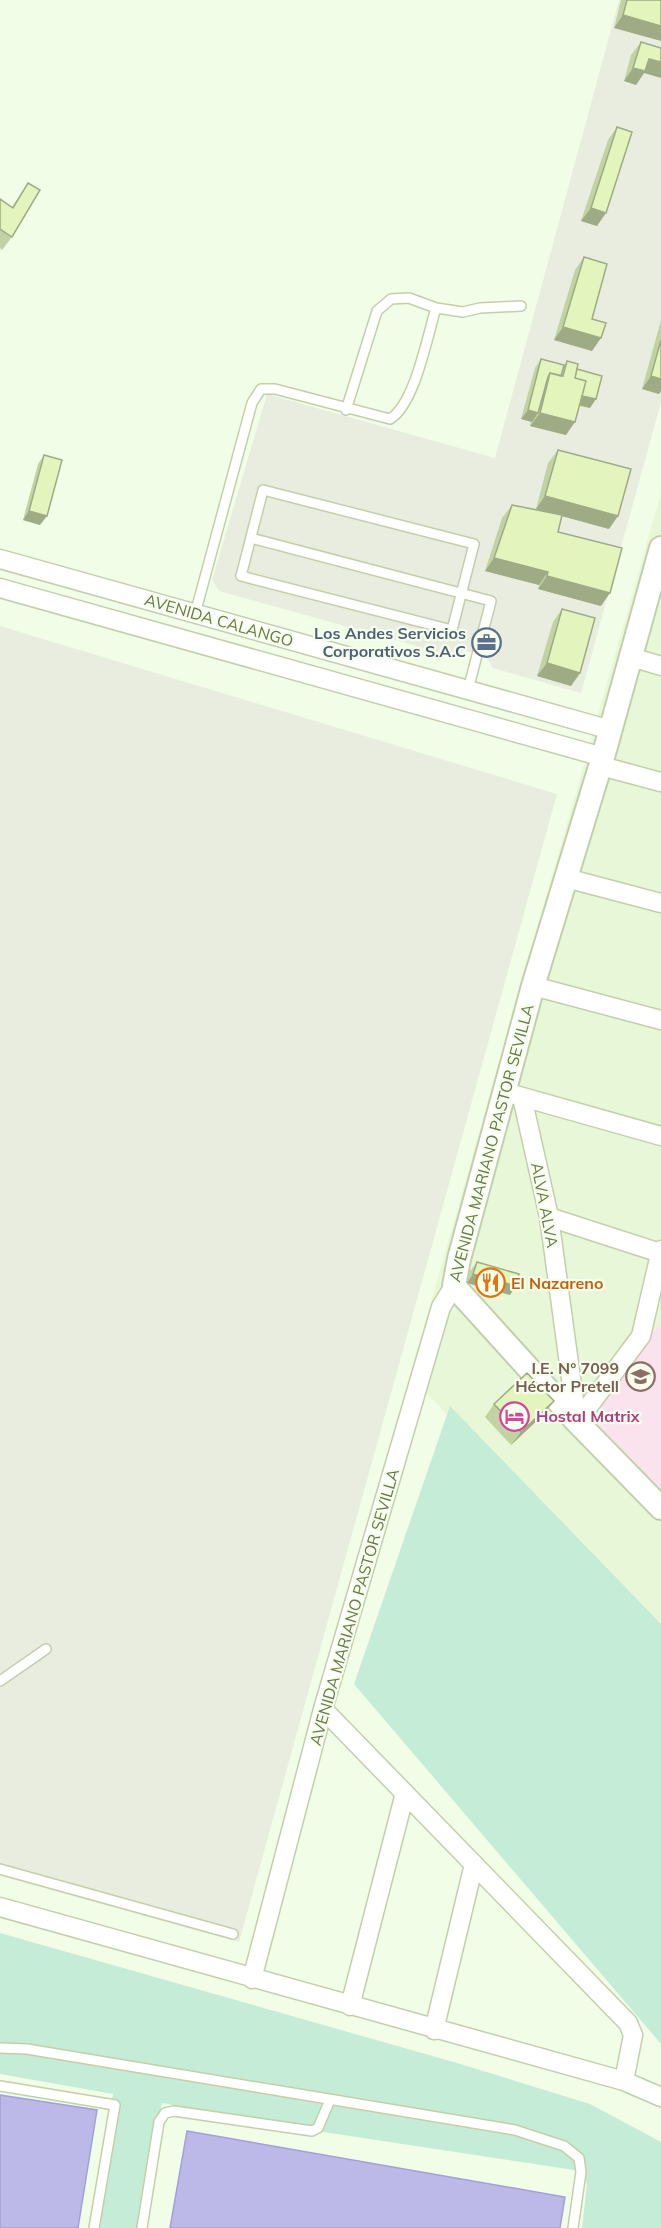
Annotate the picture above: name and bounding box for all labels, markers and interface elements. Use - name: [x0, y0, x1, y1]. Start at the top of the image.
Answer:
- street label: AVENIDA CALANGO: [142, 589, 296, 651]
- place label: Los Andes Servicios Corporativos S.A.C: [314, 623, 466, 661]
- office icon: Los Andes Servicios Corporativos S.A.C: [471, 626, 503, 658]
- street label: AVENIDA MARIANO PASTOR SEVILLA: [444, 1002, 538, 1284]
- street label: ALVA ALVA: [527, 1161, 563, 1249]
- restaurant icon: El Nazareno: [474, 1267, 506, 1299]
- place label: El Nazareno: [511, 1273, 603, 1293]
- place label: I.E. N° 7099 Héctor Pretell: [515, 1358, 619, 1396]
- school or university icon: I.E. N° 7099 Héctor Pretell: [624, 1361, 656, 1393]
- hotel icon: Hostal Matrix: [499, 1400, 531, 1432]
- place label: Hostal Matrix: [536, 1406, 640, 1426]
- street label: AVENIDA MARIANO PASTOR SEVILLA: [305, 1466, 403, 1748]

